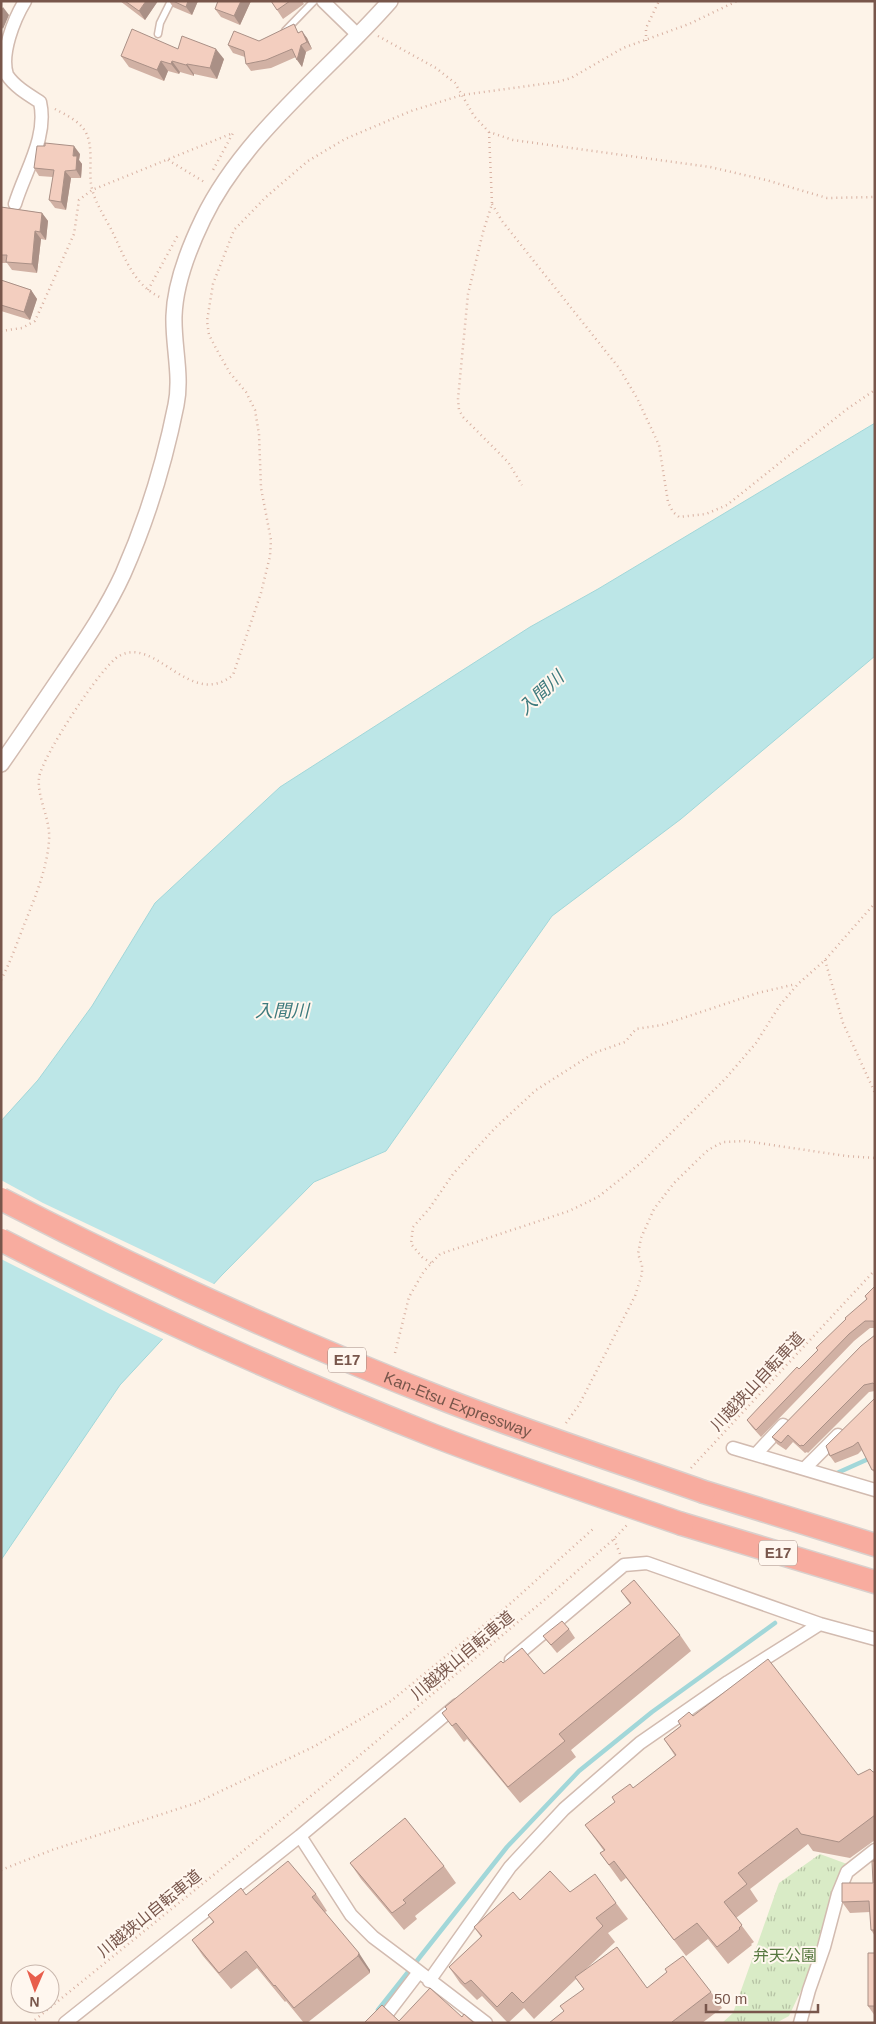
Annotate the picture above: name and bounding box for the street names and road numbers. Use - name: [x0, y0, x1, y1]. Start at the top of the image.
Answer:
- street label: 川越狭山自転車道: [707, 1329, 807, 1434]
- road number: E17: [328, 1348, 366, 1372]
- street label: Kan-Etsu Expressway: [381, 1368, 534, 1440]
- road number: E17: [759, 1540, 797, 1566]
- street label: 川越狭山自転車道: [408, 1608, 517, 1703]
- street label: 川越狭山自転車道: [94, 1867, 204, 1960]

